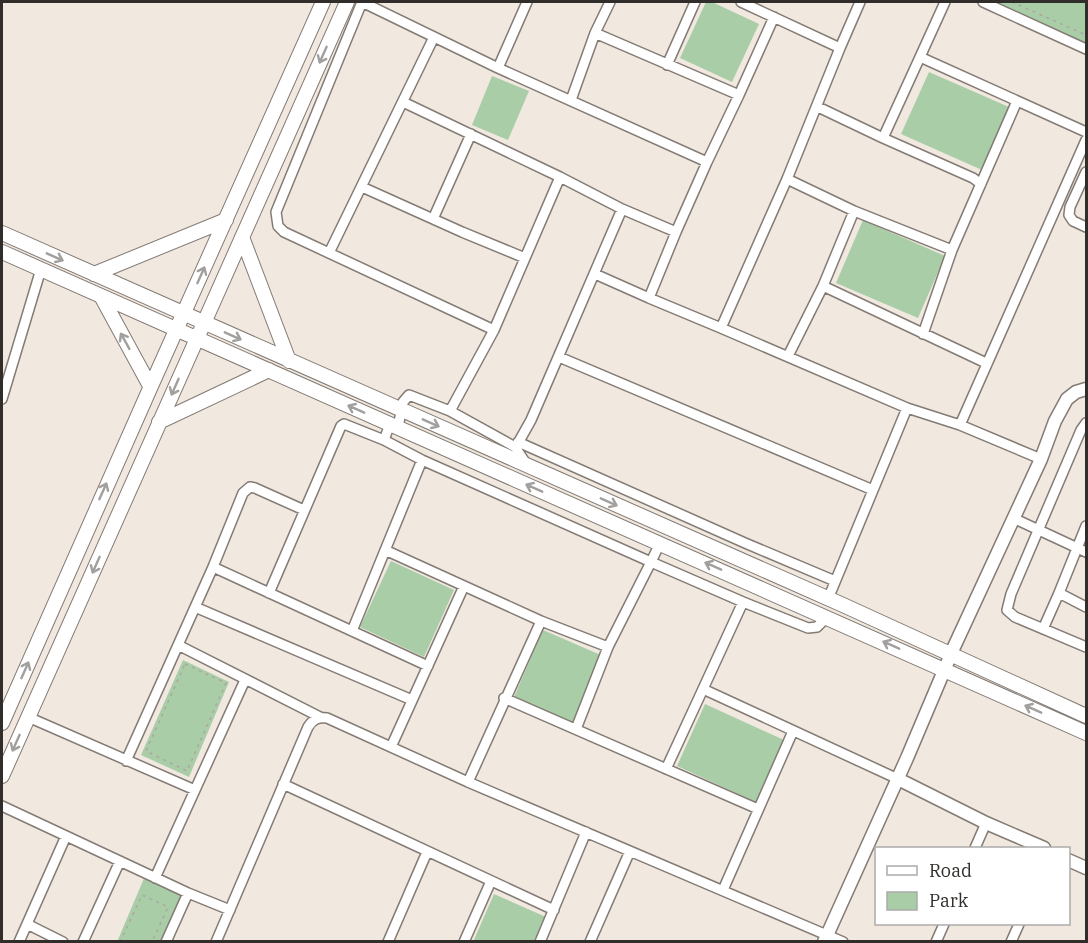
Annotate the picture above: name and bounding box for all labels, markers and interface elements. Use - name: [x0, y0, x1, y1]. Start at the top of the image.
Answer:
- one-way arrow: [316, 46, 327, 64]
- one-way arrow: [45, 252, 64, 263]
- one-way arrow: [196, 267, 207, 285]
- one-way arrow: [224, 331, 242, 342]
- one-way arrow: [119, 333, 131, 350]
- one-way arrow: [169, 377, 180, 395]
- one-way arrow: [347, 402, 365, 413]
- one-way arrow: [421, 418, 439, 430]
- one-way arrow: [526, 481, 544, 493]
- one-way arrow: [98, 483, 110, 501]
- one-way arrow: [600, 497, 618, 508]
- one-way arrow: [90, 555, 101, 573]
- one-way arrow: [704, 560, 722, 572]
- one-way arrow: [882, 639, 900, 650]
- one-way arrow: [20, 661, 31, 679]
- one-way arrow: [1025, 703, 1043, 714]
- one-way arrow: [10, 733, 22, 751]
- legend: [875, 847, 1070, 925]
- text: Road: [929, 859, 972, 882]
- text: Park: [929, 889, 969, 912]

